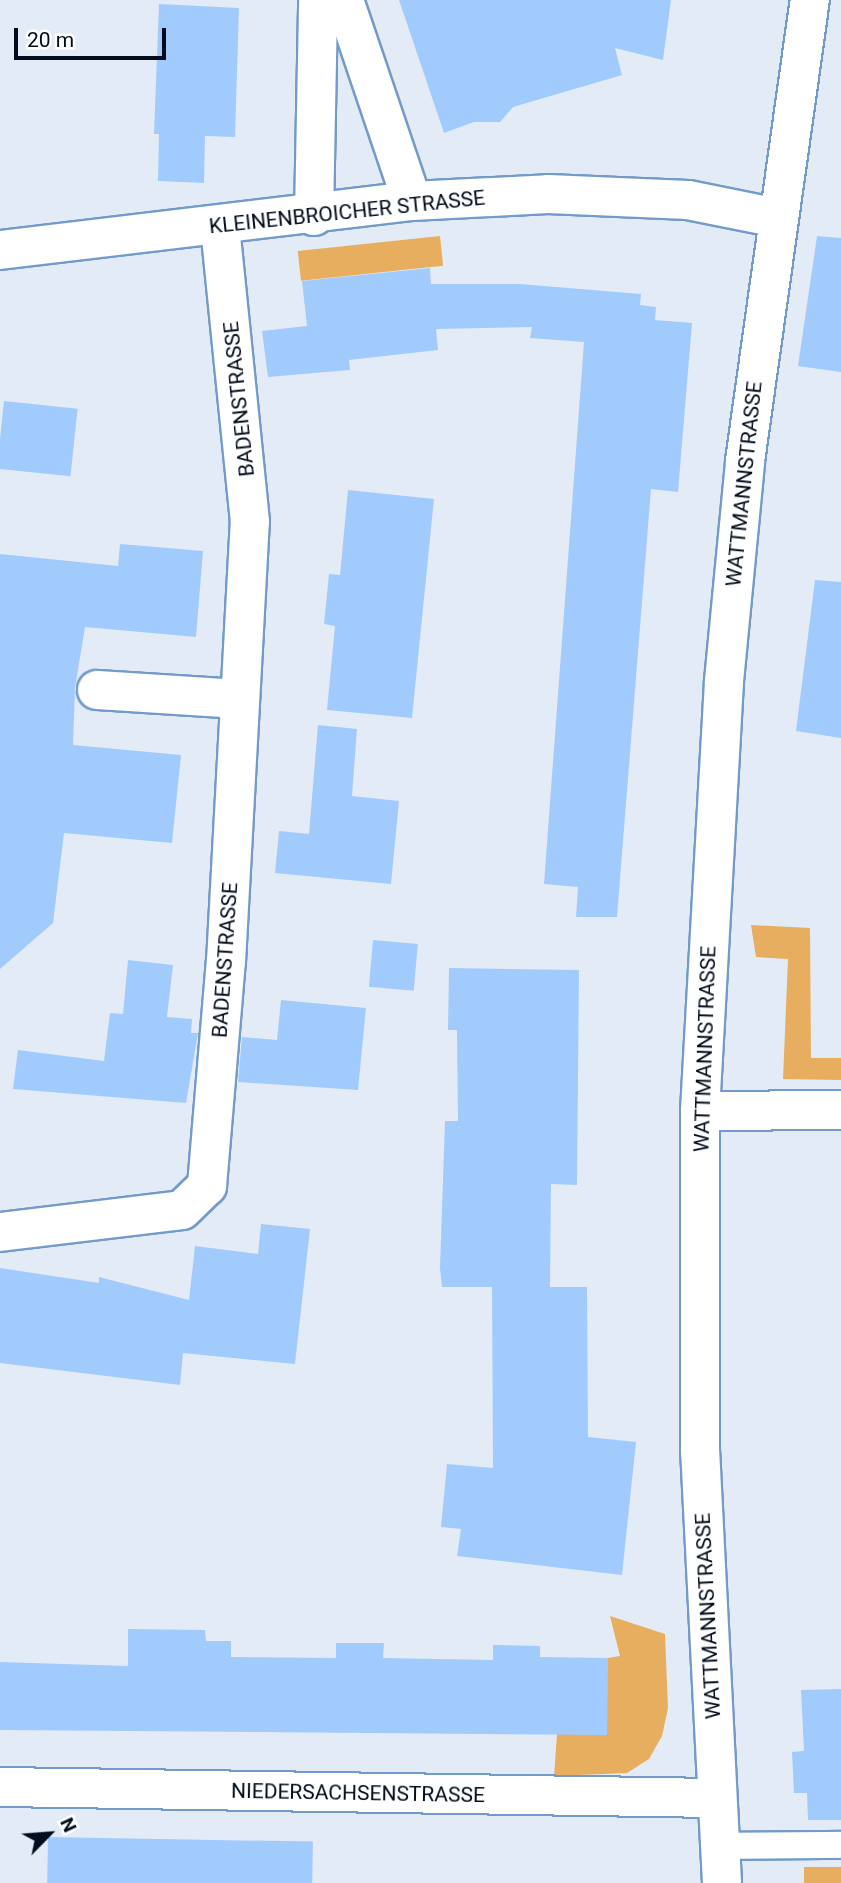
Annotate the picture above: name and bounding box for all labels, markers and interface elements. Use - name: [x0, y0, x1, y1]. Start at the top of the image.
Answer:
- scale bar: [18, 14, 170, 58]
- text: 20 m: [27, 28, 74, 52]
- street label: KLEINENBROICHER STRASSE: [208, 185, 486, 239]
- street label: BADENSTRASSE: [218, 320, 260, 478]
- street label: WATTMANNSTRASSE: [721, 380, 767, 588]
- street label: BADENSTRASSE: [207, 881, 243, 1039]
- street label: WATTMANNSTRASSE: [689, 945, 721, 1153]
- street label: WATTMANNSTRASSE: [690, 1512, 726, 1720]
- street label: NIEDERSACHSENSTRASSE: [231, 1778, 485, 1808]
- north arrow: [14, 1799, 84, 1869]
- text: N: [55, 1814, 82, 1836]

